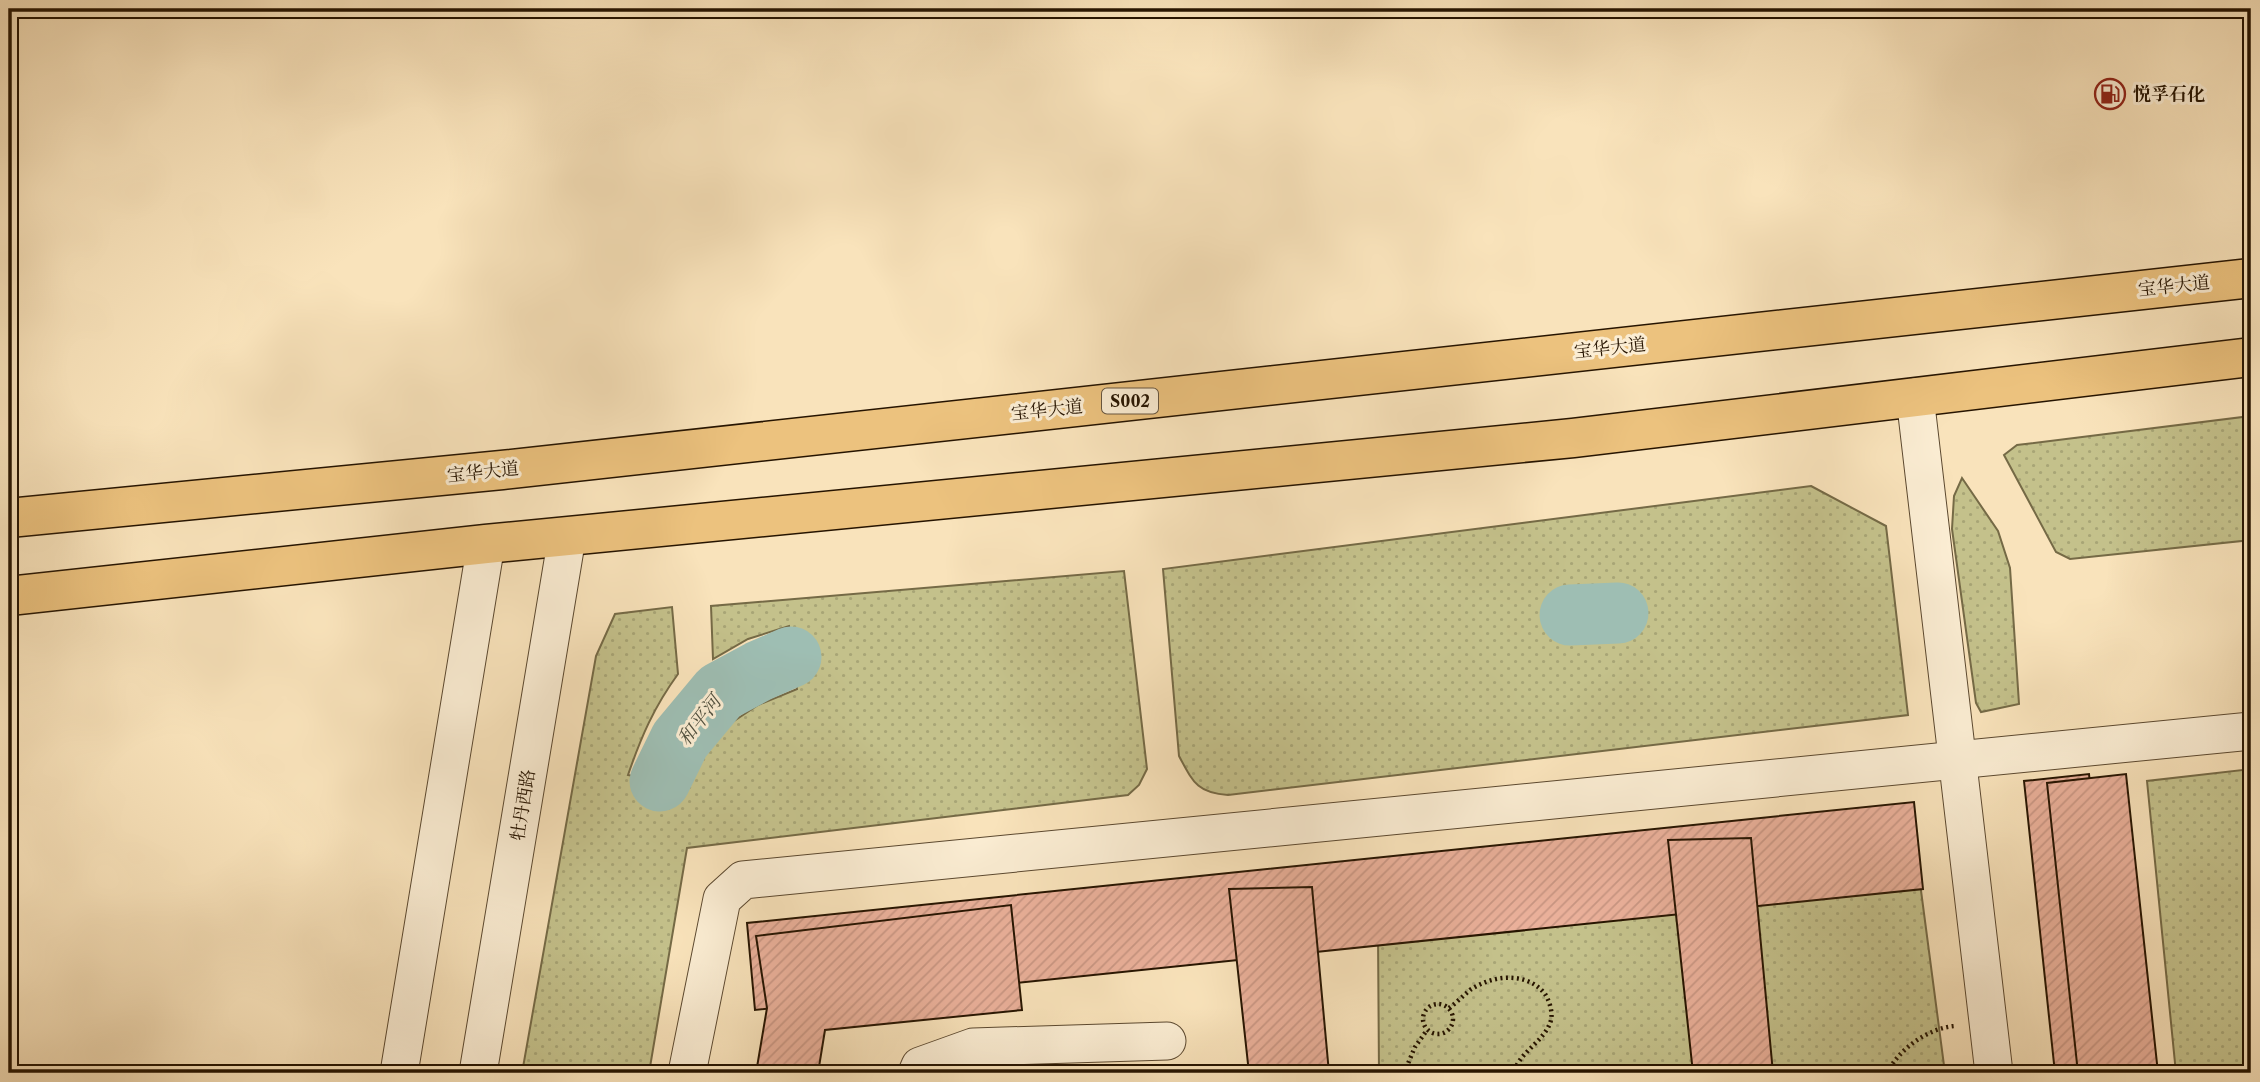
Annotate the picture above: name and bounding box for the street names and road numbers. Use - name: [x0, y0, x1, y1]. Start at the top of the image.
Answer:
- street label: 宝华大道: [2137, 271, 2211, 301]
- street label: 宝华大道: [1573, 333, 1647, 363]
- road number: S002: [1102, 388, 1158, 414]
- street label: 宝华大道: [1010, 395, 1084, 425]
- street label: 宝华大道: [446, 457, 520, 487]
- street label: 牡丹西路: [507, 768, 539, 842]

